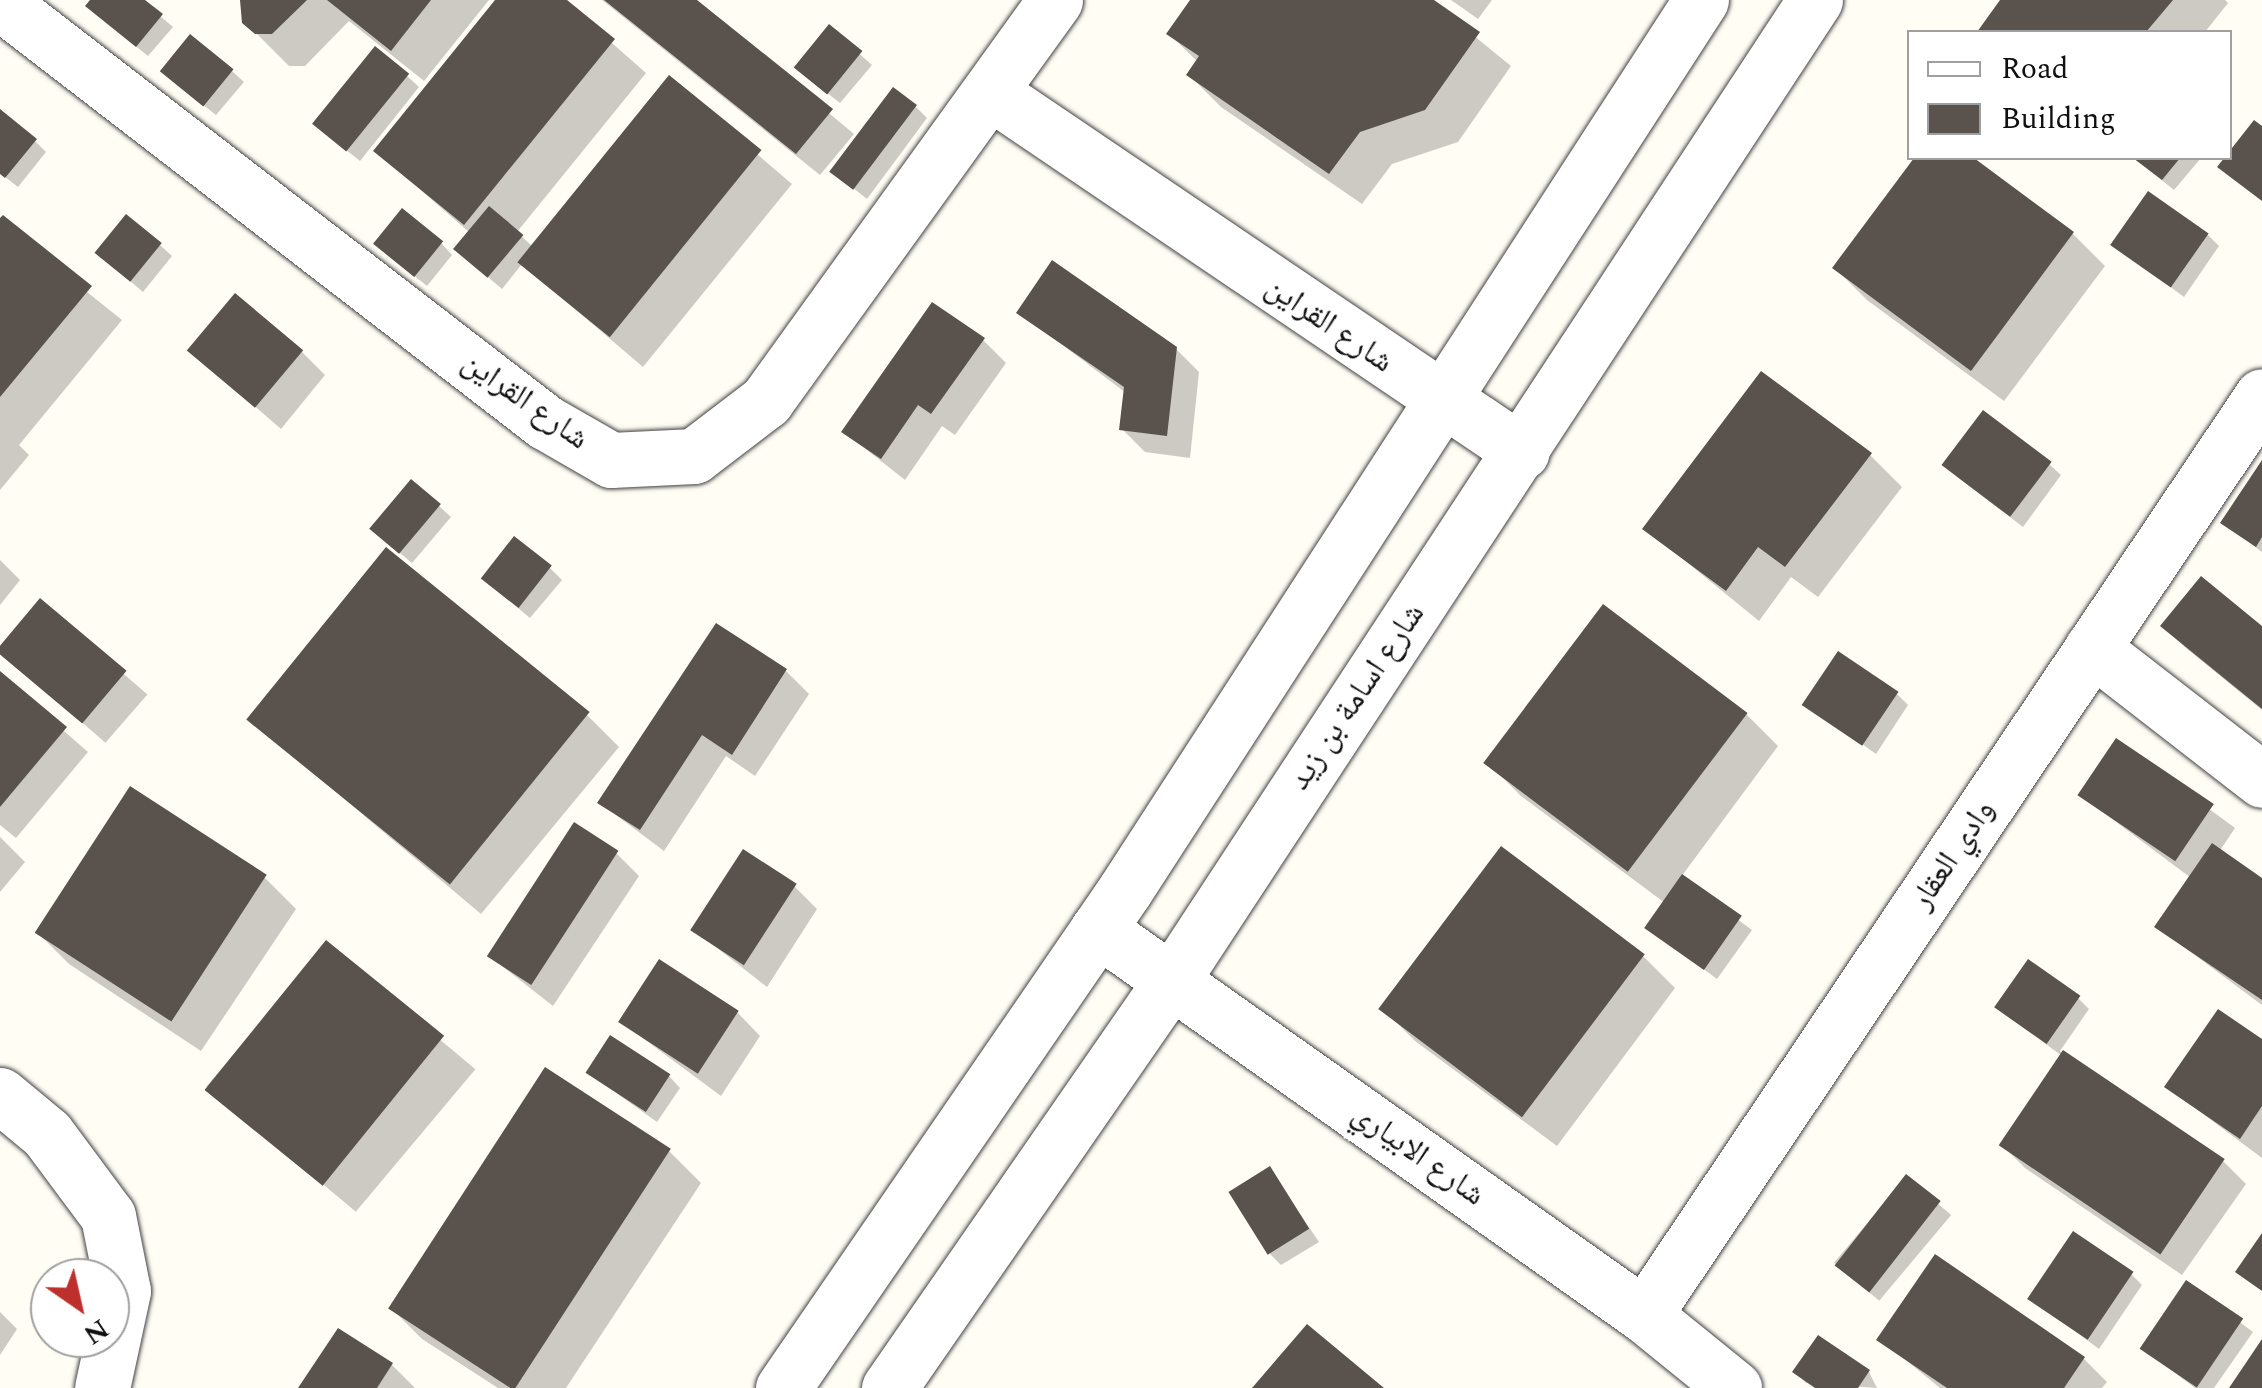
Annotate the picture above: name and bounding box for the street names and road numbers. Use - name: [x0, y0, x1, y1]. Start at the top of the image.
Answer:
- street label: شارع القراين: [1258, 268, 1400, 382]
- street label: شارع القراين: [454, 343, 596, 459]
- street label: شارع اسامة بن زيد: [1281, 596, 1433, 798]
- street label: وادي العقار: [1902, 793, 2004, 917]
- street label: شارع الابياري: [1344, 1095, 1492, 1215]

